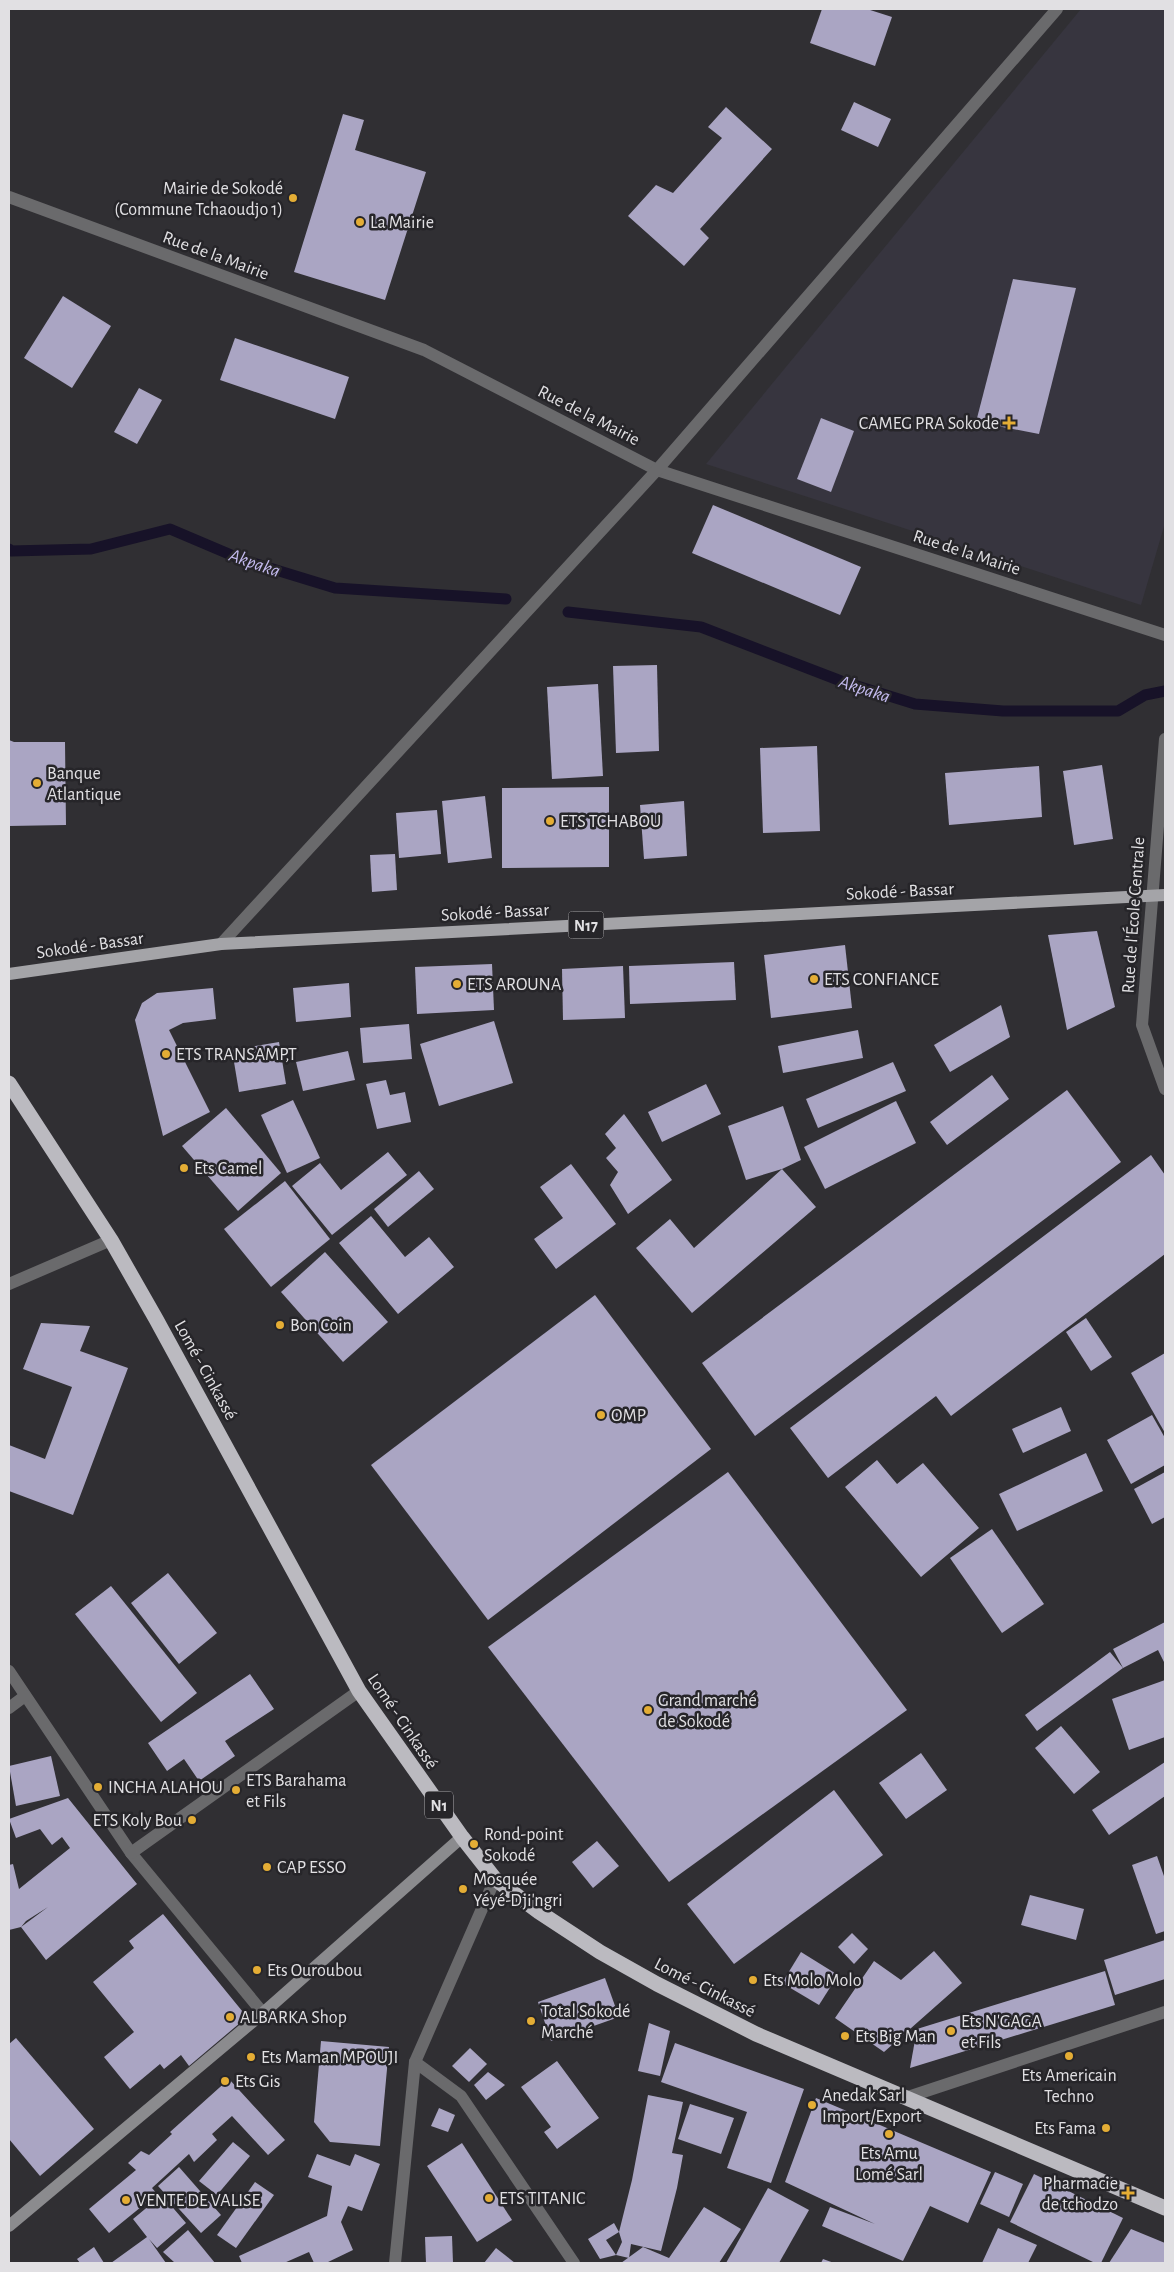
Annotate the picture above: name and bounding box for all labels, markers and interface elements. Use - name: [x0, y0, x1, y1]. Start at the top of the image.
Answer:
- place label: Mairie de Sokodé (Commune Tchaoudjo 1): [114, 180, 283, 219]
- marker: Mairie de Sokodé (Commune Tchaoudjo 1): [287, 192, 299, 204]
- place label: La Mairie: [370, 214, 434, 232]
- marker: La Mairie: [354, 216, 366, 228]
- street label: Rue de la Mairie: [160, 228, 271, 283]
- street label: Rue de la Mairie: [535, 383, 642, 449]
- place label: CAMEG PRA Sokode: [859, 415, 999, 433]
- marker: CAMEG PRA Sokode: [1003, 417, 1015, 429]
- street label: Rue de la Mairie: [911, 527, 1023, 579]
- water label: Akpaka: [226, 546, 282, 581]
- water label: Akpaka: [836, 672, 892, 707]
- place label: Banque Atlantique: [47, 765, 121, 804]
- marker: Banque Atlantique: [31, 777, 43, 789]
- place label: ETS TCHABOU: [560, 813, 661, 831]
- marker: ETS TCHABOU: [544, 815, 556, 827]
- street label: Rue de l'École Centrale: [1117, 836, 1148, 994]
- street label: Sokodé - Bassar: [846, 880, 955, 904]
- street label: Sokodé - Bassar: [441, 901, 550, 925]
- road number: N17: [568, 912, 604, 938]
- street label: Sokodé - Bassar: [35, 930, 145, 962]
- place label: ETS CONFIANCE: [824, 971, 939, 989]
- marker: ETS CONFIANCE: [808, 973, 820, 985]
- place label: ETS AROUNA: [467, 976, 562, 994]
- marker: ETS AROUNA: [451, 978, 463, 990]
- place label: ETS TRANSAMP,T: [176, 1046, 297, 1064]
- marker: ETS TRANSAMP,T: [160, 1048, 172, 1060]
- place label: Ets Camel: [194, 1160, 262, 1178]
- marker: Ets Camel: [178, 1162, 190, 1174]
- place label: Bon Coin: [290, 1317, 352, 1335]
- street label: Lomé - Cinkassé: [170, 1318, 240, 1423]
- marker: Bon Coin: [274, 1319, 286, 1331]
- place label: OMP: [611, 1407, 646, 1425]
- marker: OMP: [595, 1409, 607, 1421]
- street label: Lomé - Cinkassé: [364, 1671, 441, 1773]
- place label: Grand marché de Sokodé: [658, 1692, 757, 1731]
- marker: Grand marché de Sokodé: [642, 1704, 654, 1716]
- place label: ETS Barahama et Fils: [246, 1772, 347, 1811]
- place label: INCHA ALAHOU: [108, 1779, 223, 1797]
- marker: INCHA ALAHOU: [92, 1781, 104, 1793]
- marker: ETS Barahama et Fils: [230, 1784, 242, 1796]
- road number: N1: [425, 1792, 453, 1818]
- place label: ETS Koly Bou: [92, 1812, 182, 1830]
- marker: ETS Koly Bou: [186, 1814, 198, 1826]
- place label: Rond-point Sokodé: [484, 1826, 564, 1865]
- marker: Rond-point Sokodé: [468, 1838, 480, 1850]
- place label: CAP ESSO: [277, 1859, 346, 1877]
- marker: CAP ESSO: [261, 1861, 273, 1873]
- place label: Mosquée Yéyé-Dji'ngri: [473, 1871, 563, 1910]
- marker: Mosquée Yéyé-Dji'ngri: [457, 1883, 469, 1895]
- street label: Lomé - Cinkassé: [651, 1955, 758, 2021]
- place label: Ets Ouroubou: [267, 1962, 362, 1980]
- marker: Ets Ouroubou: [251, 1964, 263, 1976]
- place label: Ets Molo Molo: [763, 1972, 862, 1990]
- marker: Ets Molo Molo: [747, 1974, 759, 1986]
- place label: Total Sokodé Marché: [541, 2003, 630, 2042]
- place label: ALBARKA Shop: [240, 2009, 347, 2027]
- marker: ALBARKA Shop: [224, 2011, 236, 2023]
- place label: Ets N'GAGA et Fils: [961, 2013, 1042, 2052]
- marker: Total Sokodé Marché: [525, 2015, 537, 2027]
- marker: Ets N'GAGA et Fils: [945, 2025, 957, 2037]
- place label: Ets Big Man: [855, 2028, 936, 2046]
- marker: Ets Big Man: [839, 2030, 851, 2042]
- place label: Ets Maman MPOUJI: [261, 2049, 398, 2067]
- marker: Ets Americain Techno: [1063, 2050, 1075, 2062]
- marker: Ets Maman MPOUJI: [245, 2051, 257, 2063]
- place label: Ets Americain Techno: [1021, 2067, 1117, 2106]
- place label: Ets Gis: [235, 2073, 281, 2091]
- marker: Ets Gis: [219, 2075, 231, 2087]
- place label: Anedak Sarl Import/Export: [822, 2087, 922, 2126]
- marker: Anedak Sarl Import/Export: [806, 2099, 818, 2111]
- place label: Ets Fama: [1034, 2120, 1096, 2138]
- marker: Ets Fama: [1100, 2122, 1112, 2134]
- marker: Ets Amu Lomé Sarl: [883, 2128, 895, 2140]
- place label: Ets Amu Lomé Sarl: [855, 2145, 923, 2184]
- place label: Pharmacie de tchodzo: [1041, 2175, 1118, 2214]
- marker: Pharmacie de tchodzo: [1122, 2187, 1134, 2199]
- place label: ETS TITANIC: [499, 2190, 585, 2208]
- place label: VENTE DE VALISE: [136, 2192, 261, 2210]
- marker: ETS TITANIC: [483, 2192, 495, 2204]
- marker: VENTE DE VALISE: [120, 2194, 132, 2206]

